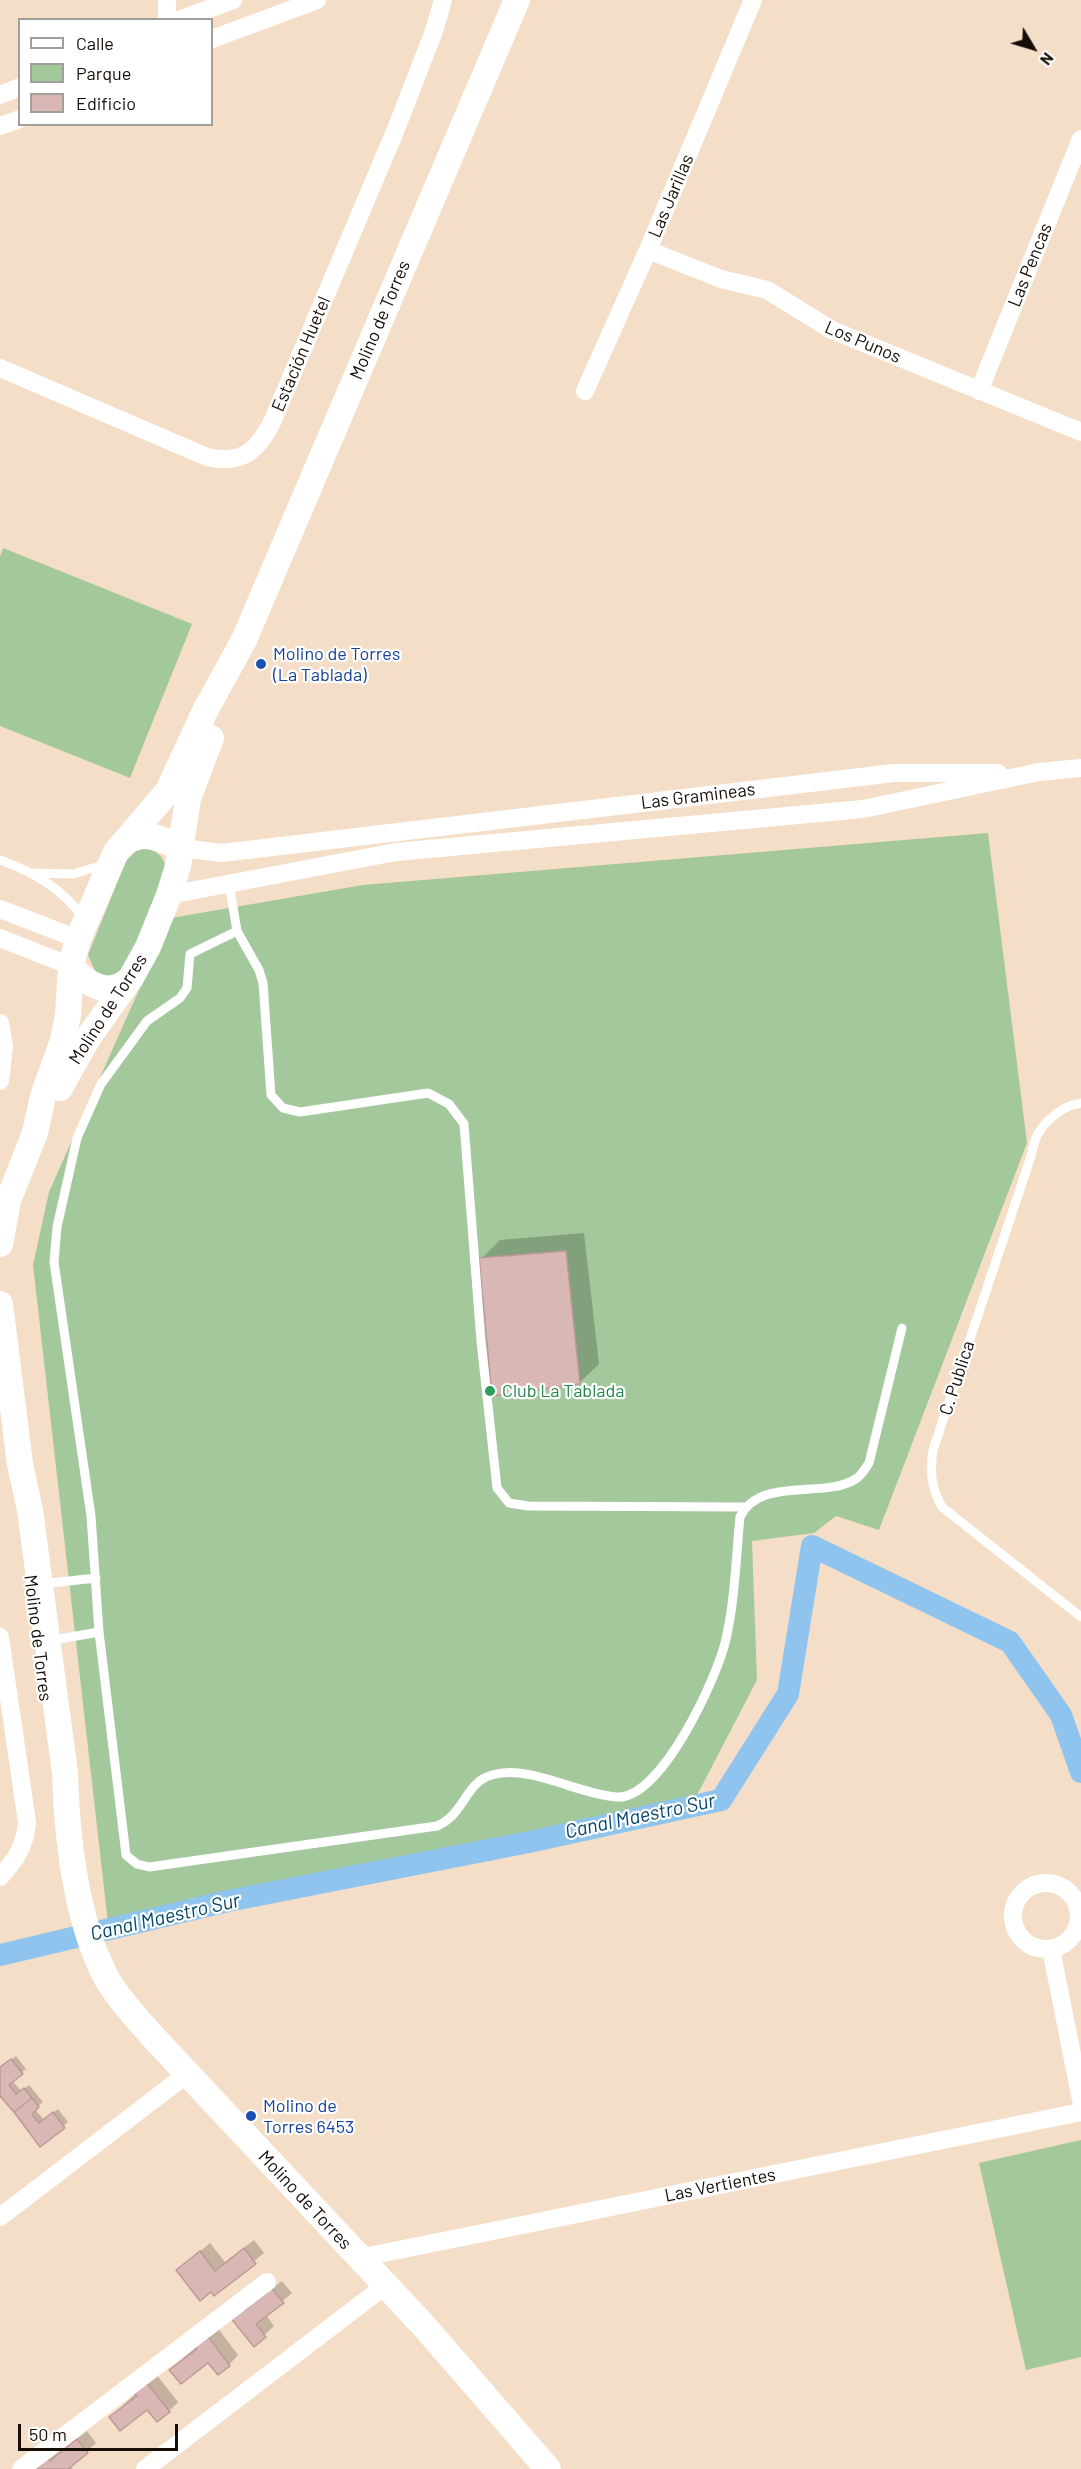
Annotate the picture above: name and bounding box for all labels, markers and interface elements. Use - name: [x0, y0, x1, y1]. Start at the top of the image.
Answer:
- legend: [18, 18, 213, 126]
- north arrow: [1003, 18, 1063, 78]
- text: Calle: [76, 32, 114, 54]
- text: N: [1037, 49, 1058, 69]
- text: Parque: [76, 62, 131, 84]
- text: Edificio: [76, 92, 136, 114]
- street label: Las Jarillas: [644, 151, 698, 241]
- street label: Las Pencas: [1003, 220, 1057, 310]
- street label: Molino de Torres: [345, 257, 415, 383]
- street label: Estación Huetel: [267, 293, 335, 415]
- street label: Los Punos: [822, 316, 904, 368]
- place label: Molino de Torres (La Tablada): [273, 643, 400, 686]
- marker: Molino de Torres (La Tablada): [254, 657, 268, 671]
- street label: Las Gramineas: [640, 778, 756, 814]
- street label: Molino de Torres: [64, 950, 152, 1068]
- street label: C. Publica: [935, 1338, 979, 1418]
- place label: Club La Tablada: [502, 1380, 625, 1402]
- marker: Club La Tablada: [483, 1384, 497, 1398]
- street label: Molino de Torres: [20, 1574, 56, 1702]
- water label: Canal Maestro Sur: [563, 1788, 717, 1844]
- water label: Canal Maestro Sur: [88, 1888, 242, 1946]
- place label: Molino de Torres 6453: [263, 2095, 354, 2138]
- marker: Molino de Torres 6453: [244, 2109, 258, 2123]
- street label: Molino de Torres: [254, 2146, 356, 2254]
- street label: Las Vertientes: [663, 2164, 777, 2206]
- scale bar: [21, 2412, 182, 2450]
- text: 50 m: [29, 2423, 67, 2445]

